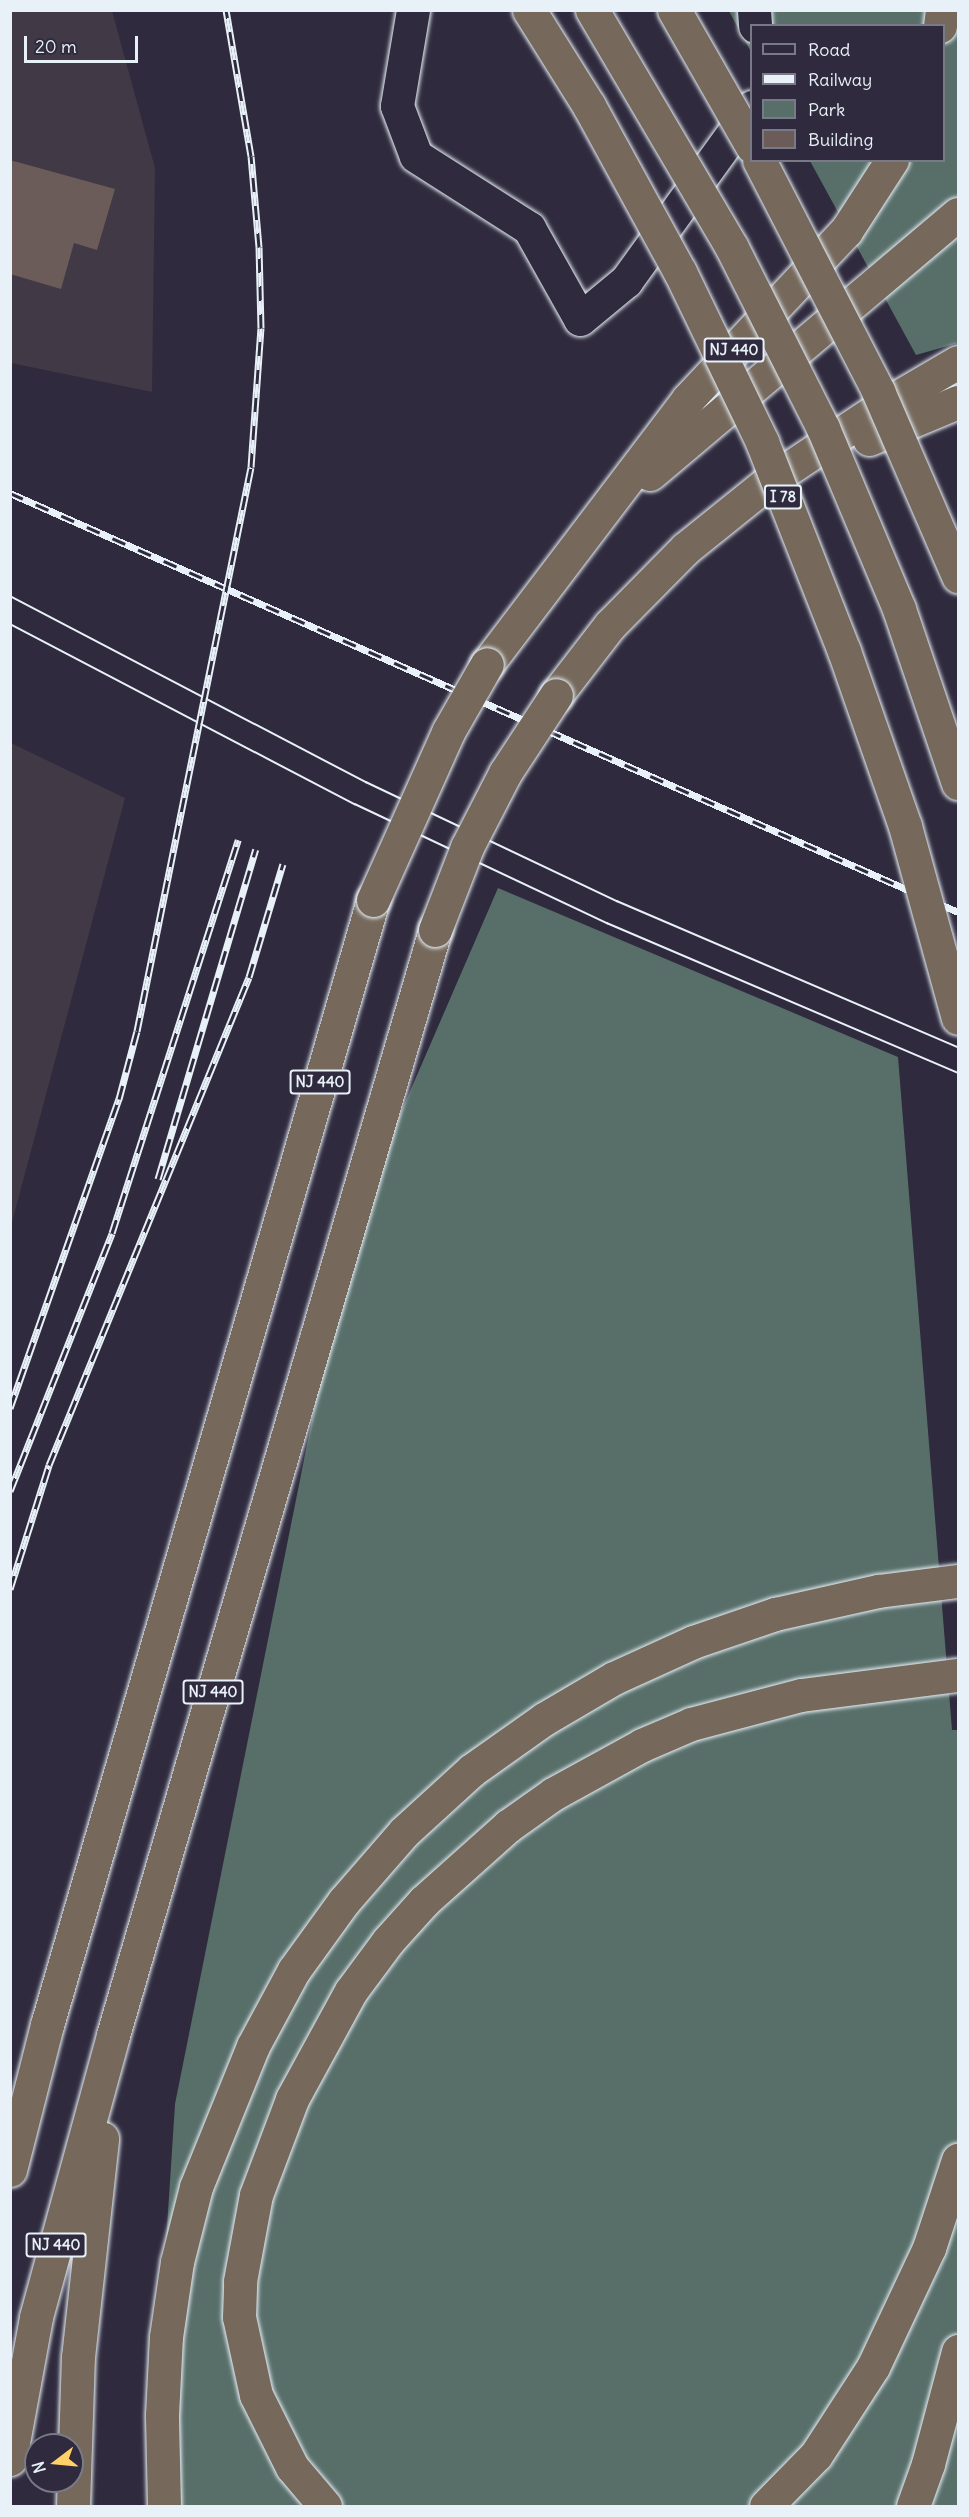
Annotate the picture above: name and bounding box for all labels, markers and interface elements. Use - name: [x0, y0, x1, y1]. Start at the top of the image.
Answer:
- scale bar: [27, 24, 141, 62]
- legend: [750, 24, 945, 162]
- text: 20 m: [35, 35, 77, 58]
- text: Road: [808, 38, 850, 61]
- text: Railway: [808, 68, 872, 91]
- text: Park: [808, 98, 845, 121]
- text: Building: [808, 128, 873, 151]
- road number: NJ 440: [702, 338, 766, 362]
- road number: I 78: [764, 485, 802, 509]
- road number: NJ 440: [288, 1070, 352, 1094]
- road number: NJ 440: [182, 1680, 244, 1704]
- road number: NJ 440: [25, 2233, 88, 2257]
- north arrow: [24, 2433, 84, 2493]
- text: N: [27, 2459, 50, 2475]

